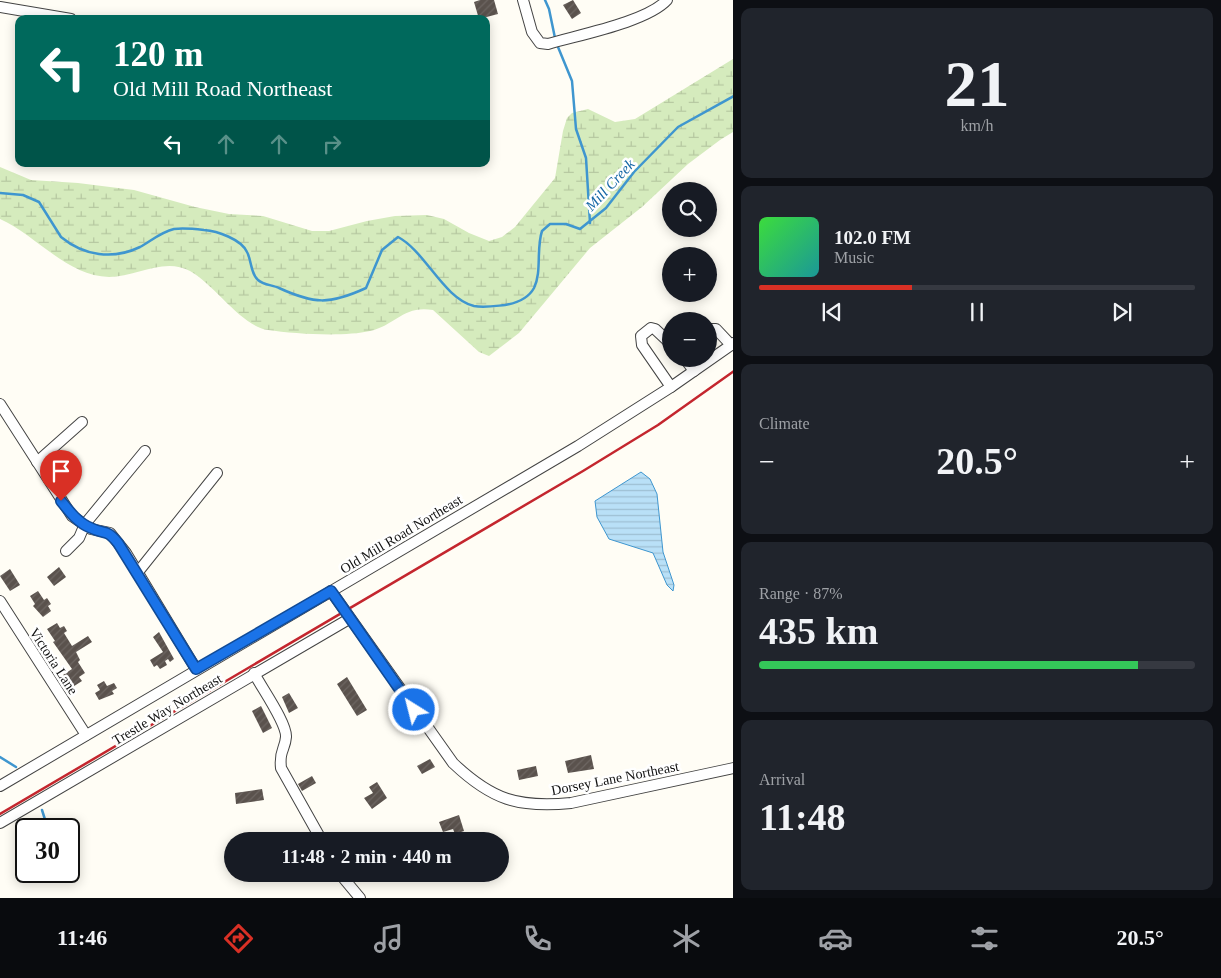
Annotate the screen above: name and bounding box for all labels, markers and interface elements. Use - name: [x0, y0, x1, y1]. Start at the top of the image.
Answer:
- icon: left: [30, 35, 95, 100]
- text: 120 m: [113, 35, 203, 74]
- text: 21: [945, 48, 1010, 120]
- text: Old Mill Road Northeast: [113, 76, 332, 101]
- text: km/h: [961, 117, 993, 134]
- icon: left: [159, 130, 187, 158]
- icon: ahead: [212, 130, 240, 158]
- icon: ahead: [265, 130, 293, 158]
- icon: right: [318, 130, 346, 158]
- water label: Mill Creek: [582, 156, 638, 215]
- map controls: [662, 182, 717, 367]
- button: search: [662, 182, 717, 237]
- text: 102.0 FM: [834, 227, 911, 248]
- button: +: [662, 247, 717, 302]
- text: Music: [834, 249, 874, 266]
- icon: previous: [818, 298, 846, 326]
- icon: pause: [963, 298, 991, 326]
- icon: next: [1108, 298, 1136, 326]
- button: −: [662, 312, 717, 367]
- text: Climate: [759, 415, 810, 432]
- text: 20.5°: [936, 440, 1018, 482]
- text: −: [759, 446, 775, 477]
- text: +: [1179, 446, 1195, 477]
- pin: [40, 450, 82, 501]
- icon: arrive: [47, 457, 75, 485]
- street label: Old Mill Road Northeast: [338, 492, 465, 577]
- text: Range · 87%: [759, 585, 843, 602]
- text: 435 km: [759, 610, 878, 652]
- street label: Victoria Lane: [26, 625, 81, 697]
- street label: Trestle Way Northeast: [110, 671, 225, 748]
- position arrow: [387, 683, 439, 735]
- street label: Dorsey Lane Northeast: [550, 759, 680, 798]
- text: Arrival: [759, 771, 805, 788]
- text: 11:48: [759, 796, 846, 838]
- speed limit sign: 30: [15, 818, 80, 883]
- text: 11:48 · 2 min · 440 m: [282, 846, 451, 867]
- icon: directions: [221, 921, 256, 956]
- icon: music: [371, 921, 406, 956]
- icon: phone: [520, 921, 555, 956]
- icon: climate: [669, 921, 704, 956]
- icon: car: [818, 921, 853, 956]
- icon: filters: [967, 921, 1002, 956]
- text: 11:46: [57, 925, 107, 950]
- text: 20.5°: [1117, 925, 1164, 950]

